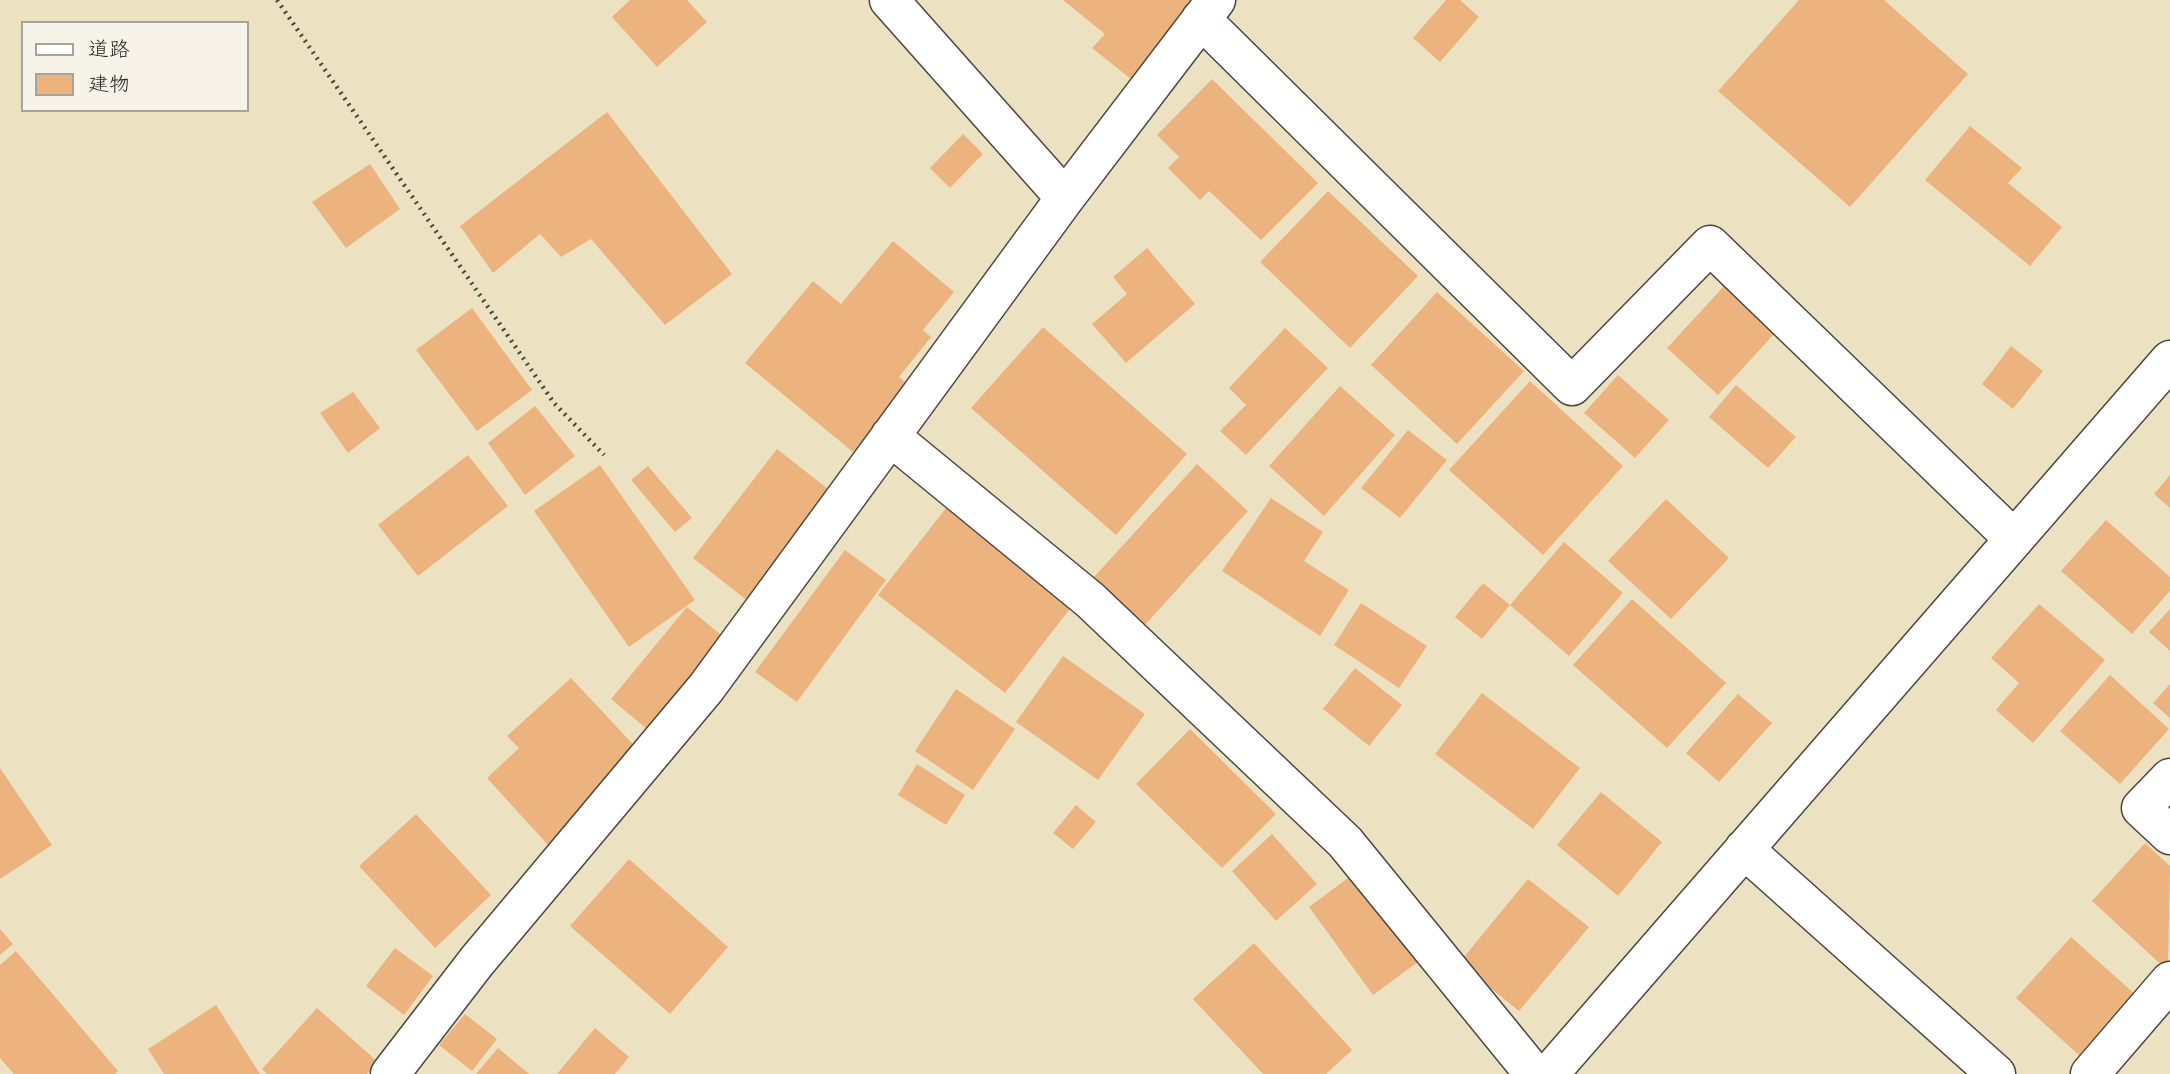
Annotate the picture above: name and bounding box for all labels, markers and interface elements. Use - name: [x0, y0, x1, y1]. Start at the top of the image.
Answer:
- legend: [21, 21, 248, 112]
- text: 道路: [88, 34, 130, 67]
- text: 建物: [88, 69, 130, 102]

